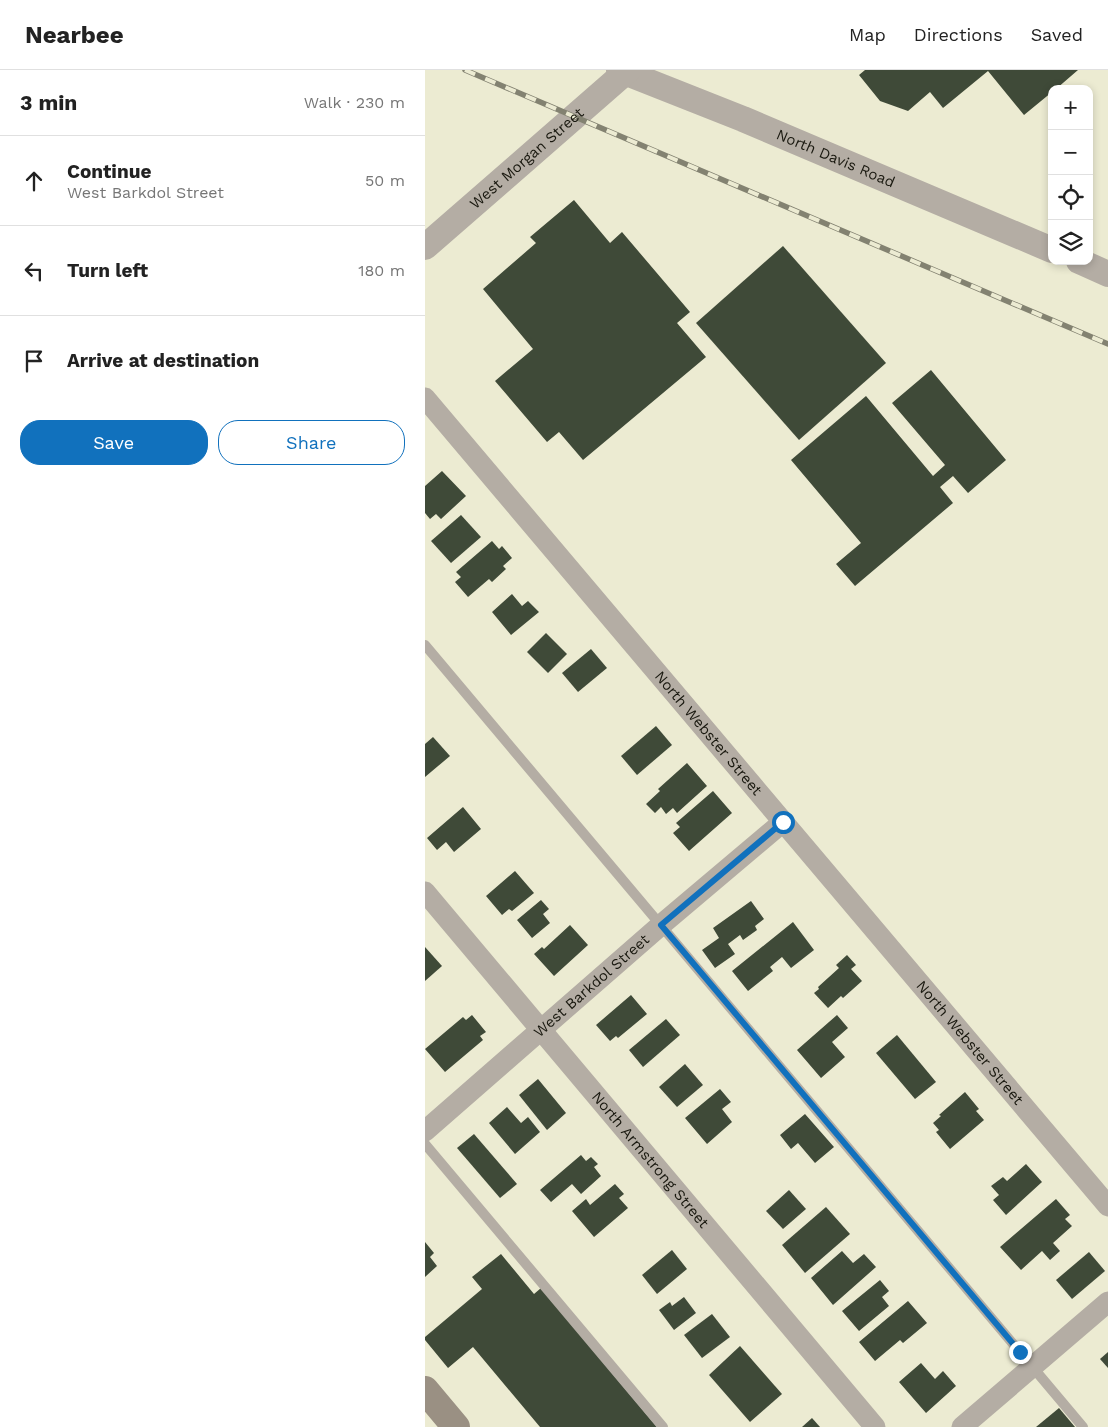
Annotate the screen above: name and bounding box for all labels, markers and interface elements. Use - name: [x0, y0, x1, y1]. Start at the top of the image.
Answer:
- text: Nearbee: [25, 21, 124, 49]
- text: Map: [849, 24, 886, 45]
- text: Directions: [914, 24, 1003, 45]
- text: Saved: [1031, 24, 1083, 45]
- map controls: [1048, 85, 1093, 265]
- button: +: [1048, 85, 1093, 130]
- text: 3 min: [20, 90, 77, 115]
- text: Walk · 230 m: [304, 93, 405, 112]
- street label: West Morgan Street: [466, 103, 588, 213]
- street label: North Davis Road: [774, 125, 898, 191]
- button: −: [1048, 130, 1093, 175]
- text: Continue: [67, 160, 151, 183]
- icon: ahead: [20, 167, 48, 195]
- text: 50 m: [365, 171, 405, 190]
- button: locate: [1048, 175, 1093, 220]
- text: West Barkdol Street: [67, 183, 224, 202]
- button: layers: [1048, 220, 1093, 265]
- icon: left: [20, 257, 48, 285]
- text: Turn left: [67, 259, 148, 282]
- text: 180 m: [358, 261, 405, 280]
- icon: arrive: [20, 347, 48, 375]
- text: Arrive at destination: [67, 349, 259, 372]
- button: Save: [20, 420, 208, 465]
- button: Share: [218, 420, 405, 465]
- street label: North Webster Street: [651, 668, 766, 800]
- route start: [772, 811, 795, 834]
- street label: West Barkdol Street: [530, 930, 653, 1041]
- street label: North Webster Street: [912, 977, 1028, 1109]
- street label: North Armstrong Street: [588, 1088, 713, 1232]
- route end: [1009, 1341, 1032, 1364]

